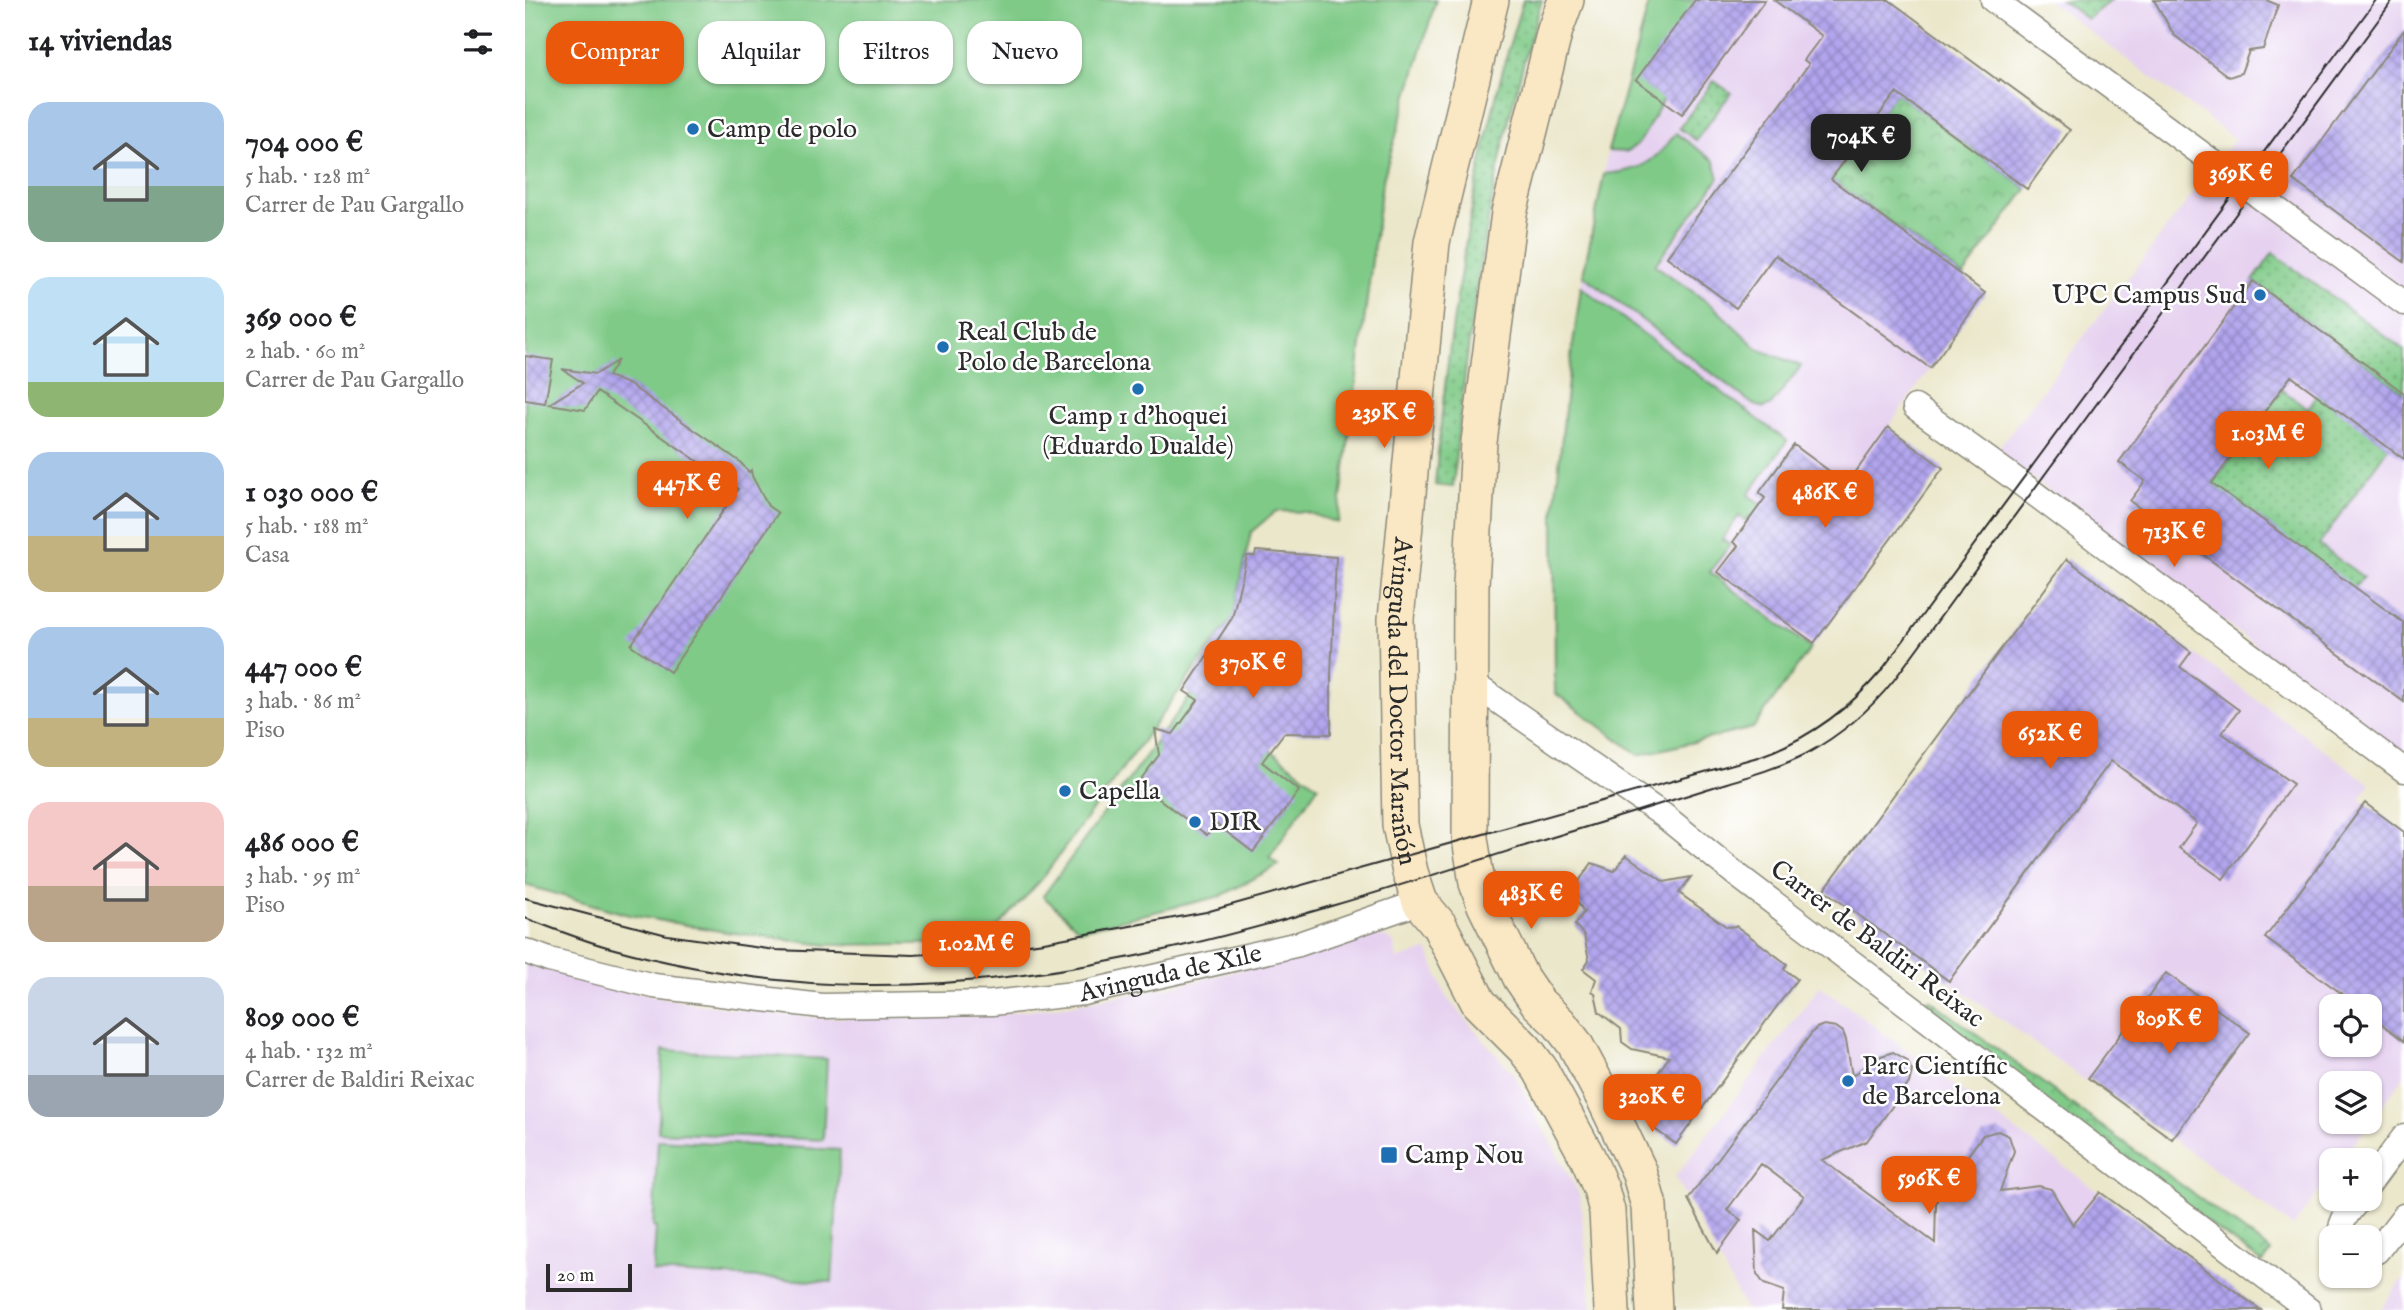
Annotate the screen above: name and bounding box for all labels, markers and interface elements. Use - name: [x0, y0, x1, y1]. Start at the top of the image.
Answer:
- chip: Comprar: [546, 21, 684, 84]
- chip: Alquilar: [698, 21, 825, 84]
- chip: Filtros: [839, 21, 953, 84]
- chip: Nuevo: [967, 21, 1082, 84]
- text: 14 viviendas: [28, 23, 172, 61]
- icon: filters: [459, 23, 497, 61]
- place label: Camp de polo: [707, 113, 857, 146]
- pin: 704K €: [1804, 114, 1918, 174]
- marker: Camp de polo: [685, 121, 701, 137]
- text: 704K €: [1827, 122, 1895, 151]
- text: 704 000 €: [245, 124, 363, 162]
- icon: home: [84, 130, 168, 214]
- pin: 369K €: [2184, 152, 2298, 211]
- text: 369K €: [2209, 159, 2273, 188]
- text: 5 hab. · 128 m²: [245, 162, 370, 191]
- text: Carrer de Pau Gargallo: [245, 191, 464, 220]
- place label: UPC Campus Sud: [2052, 279, 2246, 312]
- marker: UPC Campus Sud: [2252, 287, 2268, 303]
- text: 369 000 €: [245, 299, 357, 337]
- icon: home: [84, 305, 168, 389]
- place label: Real Club de Polo de Barcelona: [957, 316, 1151, 379]
- text: 2 hab. · 60 m²: [245, 337, 366, 366]
- marker: Real Club de Polo de Barcelona: [935, 339, 951, 355]
- text: Carrer de Pau Gargallo: [245, 366, 464, 395]
- marker: Camp 1 d'hoquei (Eduardo Dualde): [1130, 381, 1146, 397]
- pin: 239K €: [1327, 391, 1441, 450]
- text: 239K €: [1352, 398, 1416, 427]
- place label: Camp 1 d'hoquei (Eduardo Dualde): [1042, 400, 1234, 463]
- pin: 1.03M €: [2203, 412, 2333, 471]
- text: 1.03M €: [2231, 419, 2305, 448]
- pin: 447K €: [630, 462, 744, 521]
- text: 447K €: [653, 469, 721, 498]
- pin: 486K €: [1768, 470, 1882, 530]
- text: 1 030 000 €: [245, 474, 378, 512]
- text: 486K €: [1792, 478, 1858, 507]
- icon: home: [84, 480, 168, 564]
- pin: 713K €: [2117, 510, 2231, 569]
- text: 5 hab. · 188 m²: [245, 512, 369, 541]
- text: 713K €: [2142, 517, 2206, 546]
- street label: Avinguda del Doctor Marañón: [1379, 535, 1425, 868]
- text: Casa: [245, 541, 289, 570]
- pin: 370K €: [1196, 640, 1310, 700]
- text: 370K €: [1220, 648, 1286, 677]
- text: 447 000 €: [245, 649, 362, 687]
- icon: home: [84, 655, 168, 739]
- text: 3 hab. · 86 m²: [245, 687, 361, 716]
- pin: 652K €: [1993, 712, 2107, 771]
- text: Piso: [245, 716, 285, 745]
- text: 652K €: [2018, 719, 2082, 748]
- place label: Capella: [1079, 775, 1161, 808]
- marker: Capella: [1057, 783, 1073, 799]
- place label: DIR: [1209, 806, 1262, 839]
- marker: DIR: [1187, 814, 1203, 830]
- text: 486 000 €: [245, 824, 359, 862]
- icon: home: [84, 830, 168, 914]
- street label: Carrer de Baldiri Reixac: [1763, 853, 1991, 1035]
- text: 3 hab. · 95 m²: [245, 862, 361, 891]
- pin: 483K €: [1474, 872, 1588, 931]
- text: 483K €: [1499, 879, 1563, 908]
- text: Piso: [245, 891, 285, 920]
- pin: 1.02M €: [911, 922, 1041, 981]
- text: 1.02M €: [938, 929, 1014, 958]
- street label: Avinguda de Xile: [1075, 937, 1265, 1010]
- map controls: [2319, 994, 2382, 1288]
- button: locate: [2319, 994, 2382, 1057]
- pin: 809K €: [2112, 996, 2226, 1056]
- text: 809 000 €: [245, 999, 359, 1037]
- text: 809K €: [2136, 1004, 2202, 1033]
- icon: home: [84, 1005, 168, 1089]
- text: 4 hab. · 132 m²: [245, 1037, 373, 1066]
- place label: Parc Científic de Barcelona: [1862, 1050, 2008, 1113]
- text: Carrer de Baldiri Reixac: [245, 1066, 475, 1095]
- button: layers: [2319, 1071, 2382, 1134]
- marker: Parc Científic de Barcelona: [1840, 1073, 1856, 1089]
- pin: 320K €: [1595, 1074, 1709, 1134]
- text: 320K €: [1619, 1082, 1685, 1111]
- place label: Camp Nou: [1405, 1139, 1524, 1172]
- marker: Camp Nou: [1379, 1145, 1399, 1165]
- button: +: [2319, 1148, 2382, 1211]
- pin: 596K €: [1872, 1156, 1986, 1216]
- text: 596K €: [1897, 1164, 1961, 1193]
- button: −: [2319, 1225, 2382, 1288]
- scale bar: [546, 1261, 632, 1293]
- text: 20 m: [557, 1264, 594, 1288]

